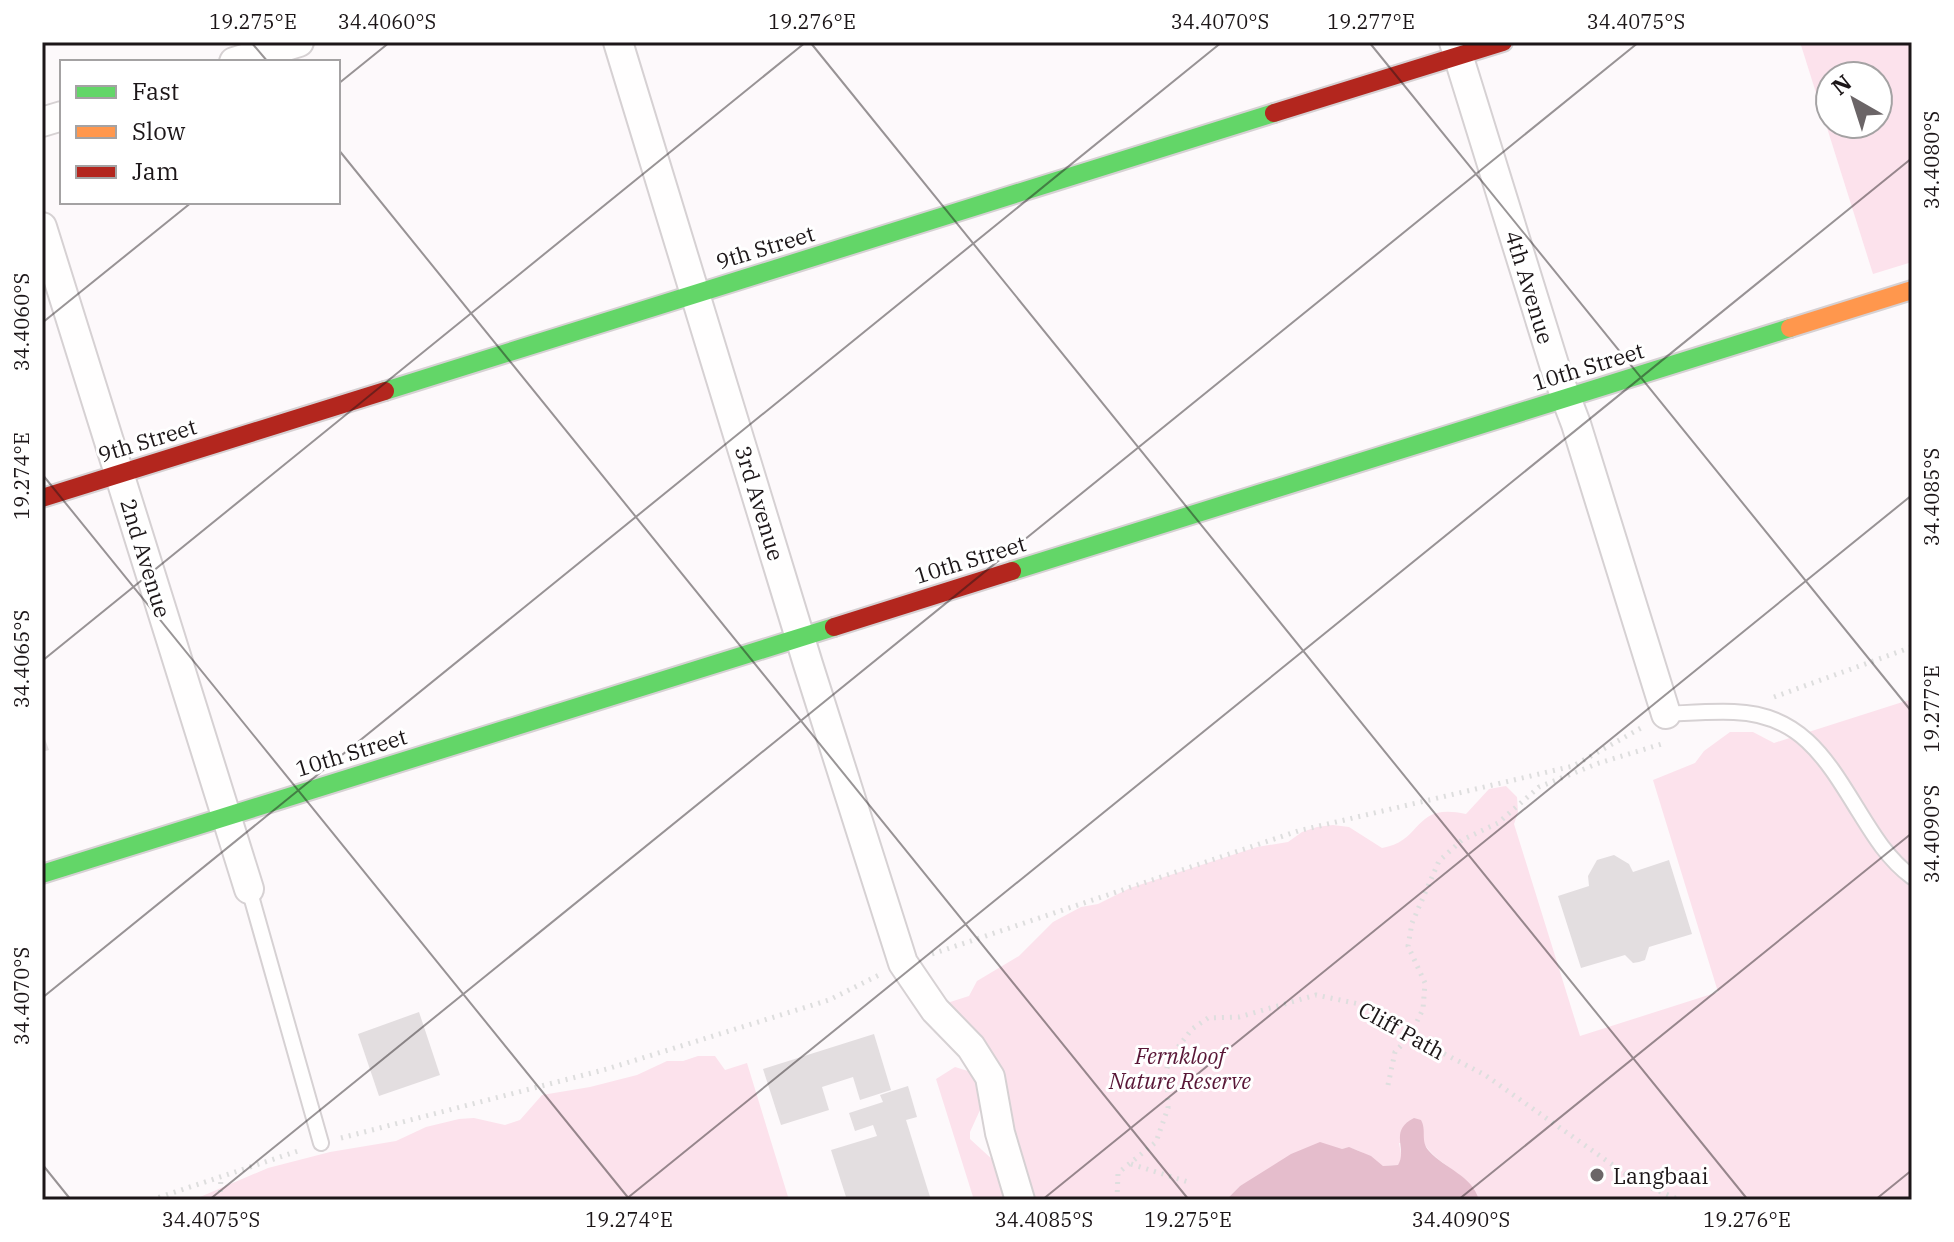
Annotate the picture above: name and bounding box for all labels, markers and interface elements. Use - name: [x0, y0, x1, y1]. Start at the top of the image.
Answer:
- text: 19.275°E: [209, 8, 297, 35]
- text: 34.4060°S: [338, 8, 436, 35]
- text: 19.276°E: [768, 8, 856, 35]
- text: 34.4070°S: [1171, 8, 1269, 35]
- text: 19.277°E: [1327, 8, 1415, 35]
- text: 34.4075°S: [1587, 8, 1685, 35]
- legend: [60, 60, 340, 204]
- north arrow: [1814, 60, 1894, 140]
- text: N: [1825, 67, 1857, 101]
- text: Fast: [132, 75, 179, 107]
- text: 34.4080°S: [1918, 111, 1945, 209]
- text: Slow: [132, 115, 186, 147]
- text: Jam: [132, 155, 179, 187]
- street label: 9th Street: [712, 218, 818, 276]
- street label: 4th Avenue: [1499, 227, 1561, 347]
- text: 34.4060°S: [8, 273, 35, 371]
- street label: 10th Street: [1529, 335, 1647, 397]
- street label: 9th Street: [94, 411, 200, 469]
- text: 19.274°E: [8, 432, 35, 520]
- street label: 3rd Avenue: [729, 442, 791, 564]
- text: 34.4085°S: [1918, 448, 1945, 546]
- street label: 2nd Avenue: [114, 495, 178, 621]
- street label: 10th Street: [911, 528, 1029, 590]
- text: 34.4065°S: [8, 610, 35, 708]
- text: 19.277°E: [1918, 665, 1945, 753]
- street label: 10th Street: [292, 721, 410, 783]
- text: 34.4090°S: [1918, 785, 1945, 883]
- text: 34.4070°S: [8, 947, 35, 1045]
- street label: Cliff Path: [1354, 994, 1450, 1066]
- park label: Fernkloof Nature Reserve: [1108, 1041, 1251, 1095]
- place label: Langbaai: [1613, 1161, 1709, 1190]
- marker: Langbaai: [1588, 1166, 1606, 1184]
- text: 34.4075°S: [162, 1206, 260, 1233]
- text: 19.274°E: [585, 1206, 673, 1233]
- text: 34.4085°S: [995, 1206, 1093, 1233]
- text: 19.275°E: [1144, 1206, 1232, 1233]
- text: 34.4090°S: [1412, 1206, 1510, 1233]
- text: 19.276°E: [1703, 1206, 1791, 1233]

